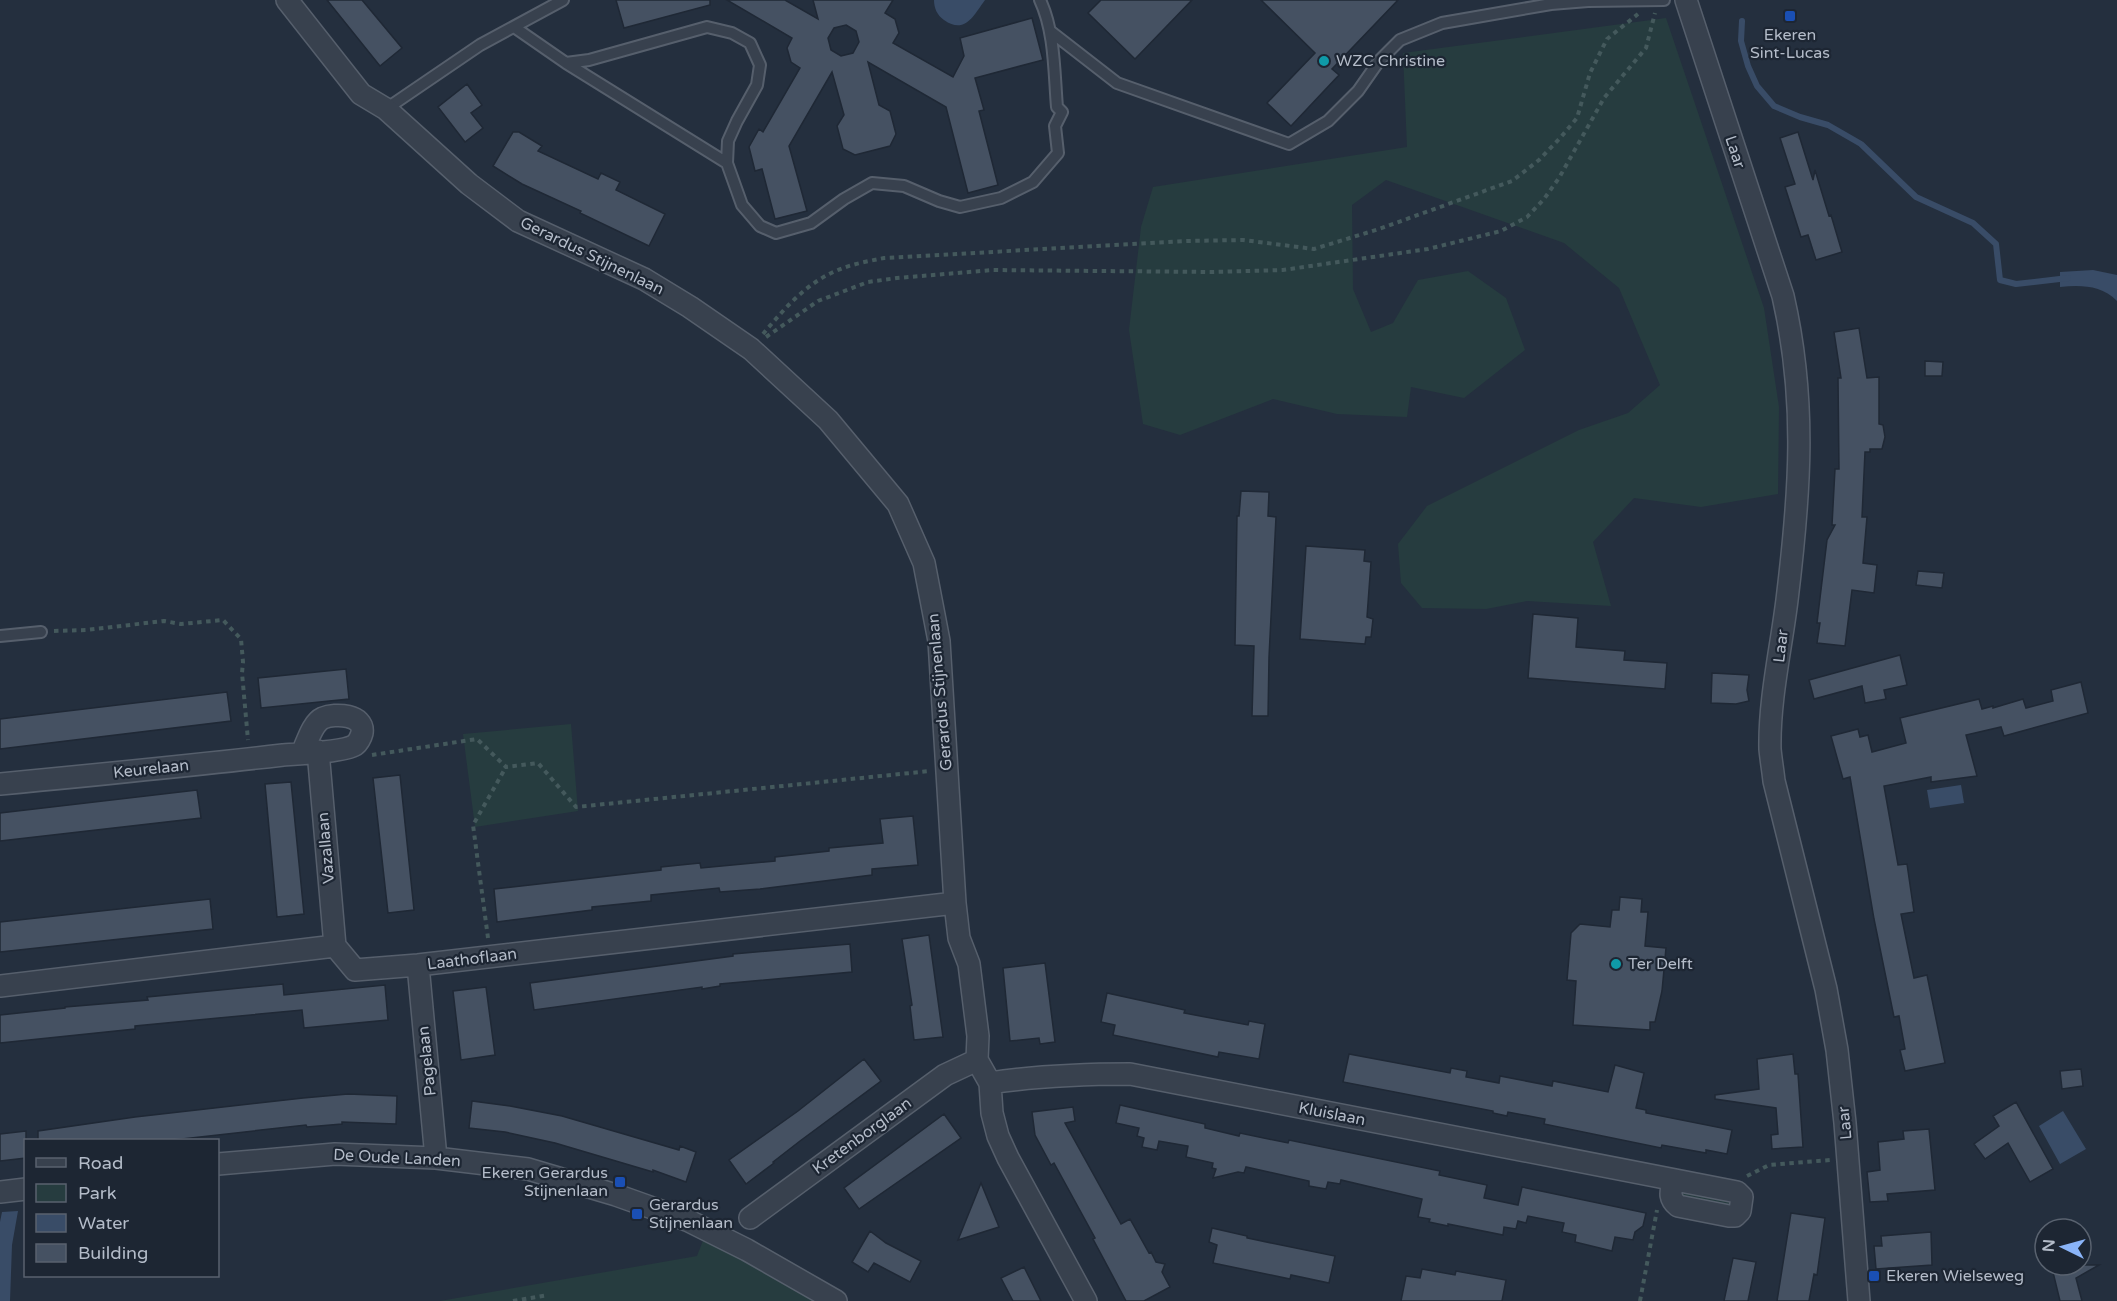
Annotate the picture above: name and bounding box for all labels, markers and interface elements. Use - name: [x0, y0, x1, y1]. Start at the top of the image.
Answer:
- marker: Ekeren Sint-Lucas: [1783, 9, 1797, 23]
- place label: Ekeren Sint-Lucas: [1750, 25, 1830, 63]
- place label: WZC Christine: [1336, 51, 1445, 71]
- marker: WZC Christine: [1317, 54, 1331, 68]
- street label: Laar: [1720, 133, 1750, 172]
- street label: Gerardus Stijnenlaan: [517, 212, 667, 300]
- street label: Gerardus Stijnenlaan: [923, 613, 957, 771]
- street label: Laar: [1769, 627, 1793, 664]
- street label: Keurelaan: [112, 755, 190, 783]
- street label: Vazallaan: [313, 811, 339, 885]
- street label: Laathoflaan: [426, 944, 518, 974]
- place label: Ter Delft: [1628, 954, 1693, 974]
- marker: Ter Delft: [1609, 957, 1623, 971]
- street label: Pagelaan: [413, 1025, 441, 1097]
- street label: Kretenborglaan: [808, 1093, 916, 1179]
- street label: Kluislaan: [1297, 1098, 1367, 1130]
- street label: Laar: [1834, 1105, 1856, 1140]
- legend: [24, 1139, 219, 1277]
- street label: De Oude Landen: [333, 1145, 461, 1171]
- text: Road: [78, 1152, 123, 1174]
- place label: Ekeren Gerardus Stijnenlaan: [482, 1163, 608, 1201]
- marker: Ekeren Gerardus Stijnenlaan: [613, 1175, 627, 1189]
- text: Park: [78, 1182, 117, 1204]
- place label: Gerardus Stijnenlaan: [649, 1195, 733, 1233]
- marker: Gerardus Stijnenlaan: [630, 1207, 644, 1221]
- text: Water: [78, 1212, 129, 1234]
- north arrow: [2033, 1217, 2093, 1277]
- text: N: [2039, 1239, 2060, 1253]
- text: Building: [78, 1242, 148, 1264]
- place label: Ekeren Wielseweg: [1886, 1266, 2024, 1286]
- marker: Ekeren Wielseweg: [1867, 1269, 1881, 1283]

